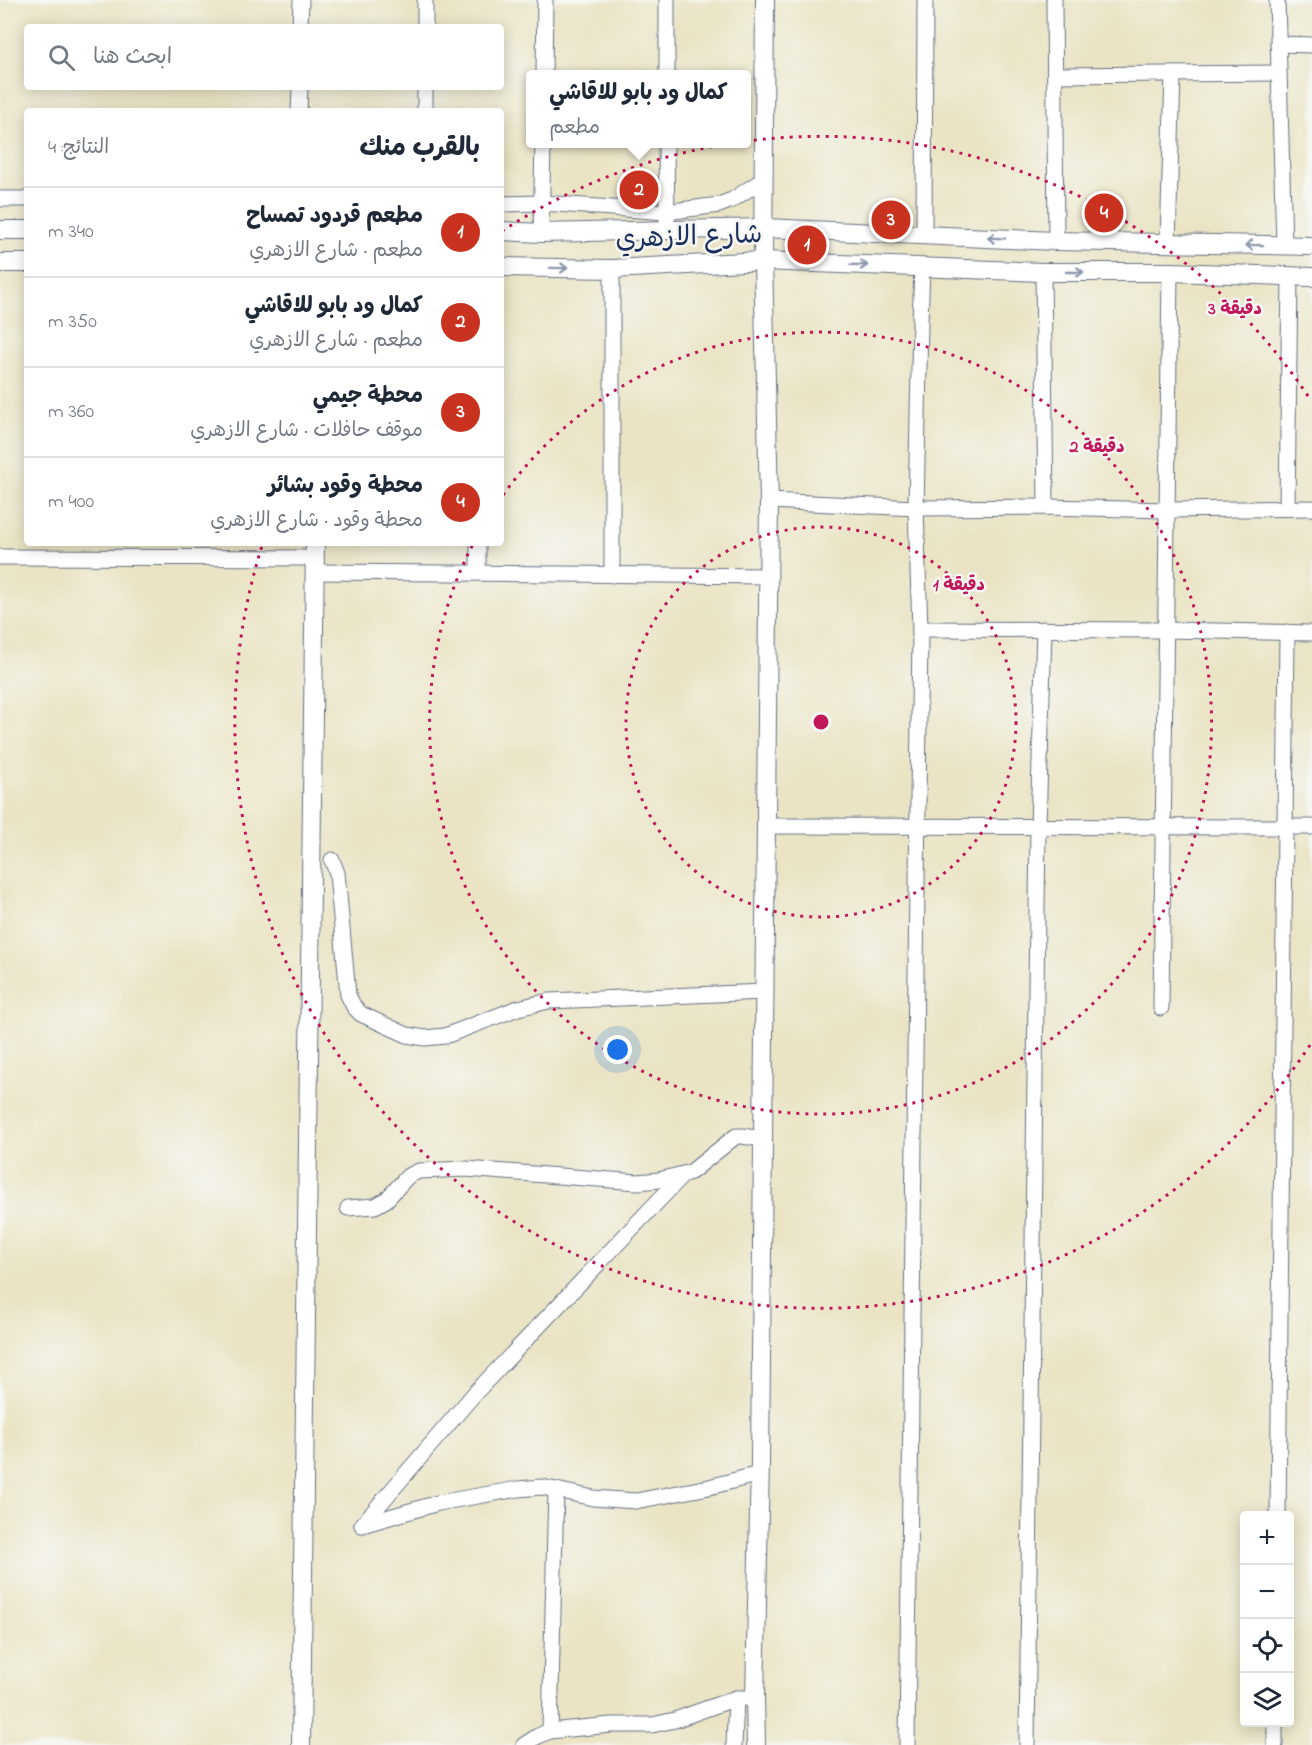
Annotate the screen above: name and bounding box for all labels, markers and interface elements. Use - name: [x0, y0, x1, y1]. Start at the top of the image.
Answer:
- search box: [24, 24, 504, 90]
- icon: search: [45, 41, 78, 74]
- text: ابحث هنا: [93, 42, 172, 74]
- popup: [526, 70, 751, 148]
- text: كمال ود بابو للاقاشي: [549, 78, 728, 110]
- text: مطعم: [549, 114, 600, 143]
- text: بالقرب منك: [359, 130, 480, 168]
- text: النتائج: 4: [48, 134, 109, 163]
- pin: 2: [620, 168, 658, 213]
- pin: 4: [1084, 190, 1124, 236]
- pin: 3: [872, 198, 910, 242]
- text: مطعم قردود تمساح: [246, 201, 423, 233]
- street label: شارع الازهري: [615, 216, 763, 260]
- text: 340 m: [48, 218, 94, 247]
- text: 1: [457, 218, 464, 247]
- pin: 1: [788, 222, 826, 268]
- one-way arrow: [986, 233, 1006, 244]
- text: مطعم · شارع الازهري: [249, 237, 423, 266]
- one-way arrow: [1244, 239, 1264, 250]
- one-way arrow: [849, 259, 869, 270]
- one-way arrow: [549, 262, 569, 274]
- one-way arrow: [1065, 266, 1085, 278]
- text: كمال ود بابو للاقاشي: [245, 291, 423, 323]
- text: 3 دقيقة: [1207, 297, 1262, 323]
- text: 350 m: [48, 308, 97, 337]
- text: 2: [456, 308, 465, 337]
- text: مطعم · شارع الازهري: [249, 327, 423, 356]
- text: محطة جيمي: [313, 381, 423, 413]
- text: 360 m: [48, 398, 94, 427]
- text: 3: [456, 398, 465, 427]
- text: موقف حافلات · شارع الازهري: [190, 417, 423, 446]
- text: 2 دقيقة: [1069, 435, 1124, 461]
- text: محطة وقود بشائر: [268, 471, 423, 503]
- text: 400 m: [48, 488, 94, 517]
- text: 4: [456, 488, 465, 517]
- text: محطة وقود · شارع الازهري: [210, 507, 423, 536]
- text: 1 دقيقة: [933, 573, 985, 599]
- centre of rings: [811, 712, 831, 732]
- your location: [603, 1035, 632, 1064]
- map controls: [1240, 1511, 1294, 1727]
- button: +: [1240, 1511, 1294, 1565]
- button: −: [1240, 1565, 1294, 1619]
- button: locate: [1240, 1619, 1294, 1673]
- button: layers: [1240, 1673, 1294, 1727]

